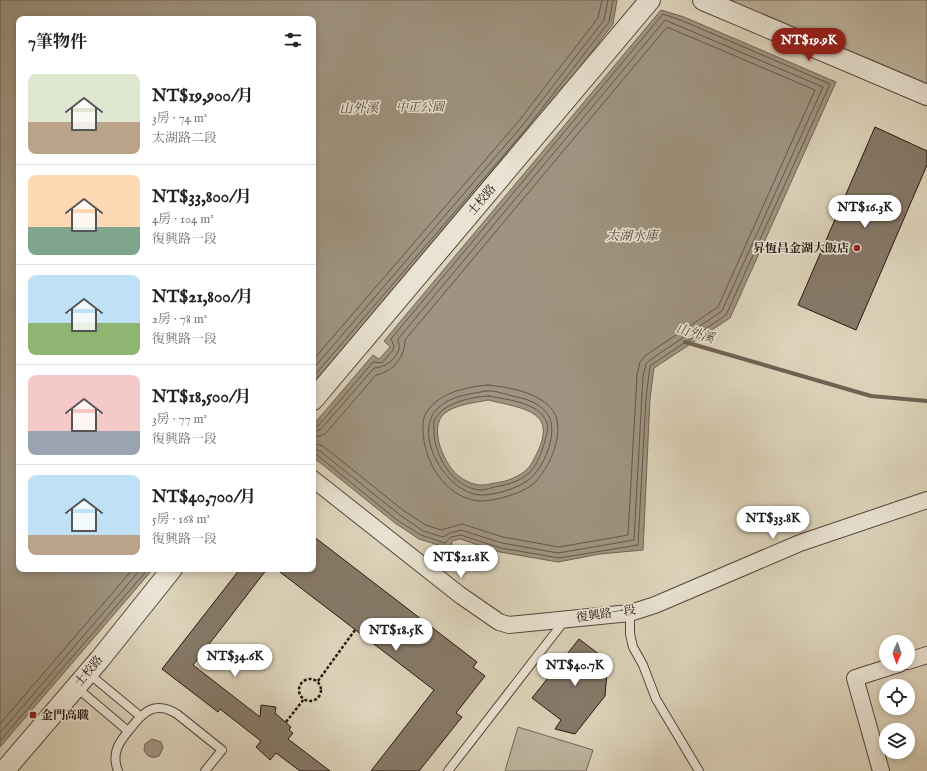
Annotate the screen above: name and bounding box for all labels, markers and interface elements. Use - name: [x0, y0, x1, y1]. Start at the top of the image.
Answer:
- pin: NT$19.9K: [768, 28, 850, 62]
- icon: filters: [282, 29, 304, 51]
- text: 7筆物件: [28, 32, 87, 53]
- text: NT$19.9K: [781, 32, 837, 49]
- text: NT$19,900/月: [152, 86, 254, 107]
- icon: home: [60, 90, 108, 138]
- water label: 山外溪: [339, 100, 381, 118]
- park label: 中正公園: [396, 100, 446, 115]
- text: 3房 · 74 m²: [152, 110, 207, 127]
- text: 太湖路二段: [152, 130, 217, 147]
- street label: 士校路: [465, 181, 499, 219]
- text: NT$33,800/月: [152, 187, 252, 208]
- icon: home: [60, 191, 108, 239]
- pin: NT$16.3K: [824, 195, 906, 229]
- text: NT$16.3K: [837, 199, 893, 216]
- text: 4房 · 104 m²: [152, 211, 214, 228]
- water label: 太湖水庫: [606, 228, 660, 245]
- text: 復興路一段: [152, 231, 217, 248]
- place label: 昇恆昌金湖大飯店: [753, 241, 849, 256]
- marker: 昇恆昌金湖大飯店: [852, 243, 862, 253]
- text: NT$21,800/月: [152, 287, 254, 308]
- icon: home: [60, 291, 108, 339]
- text: 2房 · 78 m²: [152, 311, 207, 328]
- water label: 山外溪: [674, 320, 718, 348]
- text: 復興路一段: [152, 331, 217, 348]
- text: NT$18,500/月: [152, 387, 252, 408]
- icon: home: [60, 391, 108, 439]
- text: 3房 · 77 m²: [152, 411, 207, 428]
- text: 復興路一段: [152, 431, 217, 448]
- text: NT$40,700/月: [152, 487, 256, 508]
- icon: home: [60, 491, 108, 539]
- pin: NT$33.8K: [732, 506, 814, 540]
- text: NT$33.8K: [746, 510, 800, 527]
- text: 5房 · 168 m²: [152, 511, 210, 528]
- text: 復興路一段: [152, 531, 217, 548]
- pin: NT$21.8K: [420, 545, 502, 579]
- text: NT$21.8K: [433, 549, 489, 566]
- street label: 復興路一段: [575, 602, 637, 626]
- pin: NT$18.5K: [355, 618, 437, 652]
- text: NT$18.5K: [369, 622, 423, 639]
- north arrow: [879, 635, 915, 671]
- map controls: [879, 635, 915, 759]
- pin: NT$34.6K: [194, 644, 276, 678]
- text: NT$34.6K: [206, 648, 264, 665]
- street label: 士校路: [72, 652, 106, 690]
- pin: NT$40.7K: [534, 653, 616, 687]
- text: NT$40.7K: [546, 657, 604, 674]
- button: locate: [879, 679, 915, 715]
- place label: 金門高職: [41, 708, 89, 723]
- marker: 金門高職: [28, 710, 38, 720]
- button: layers: [879, 723, 915, 759]

